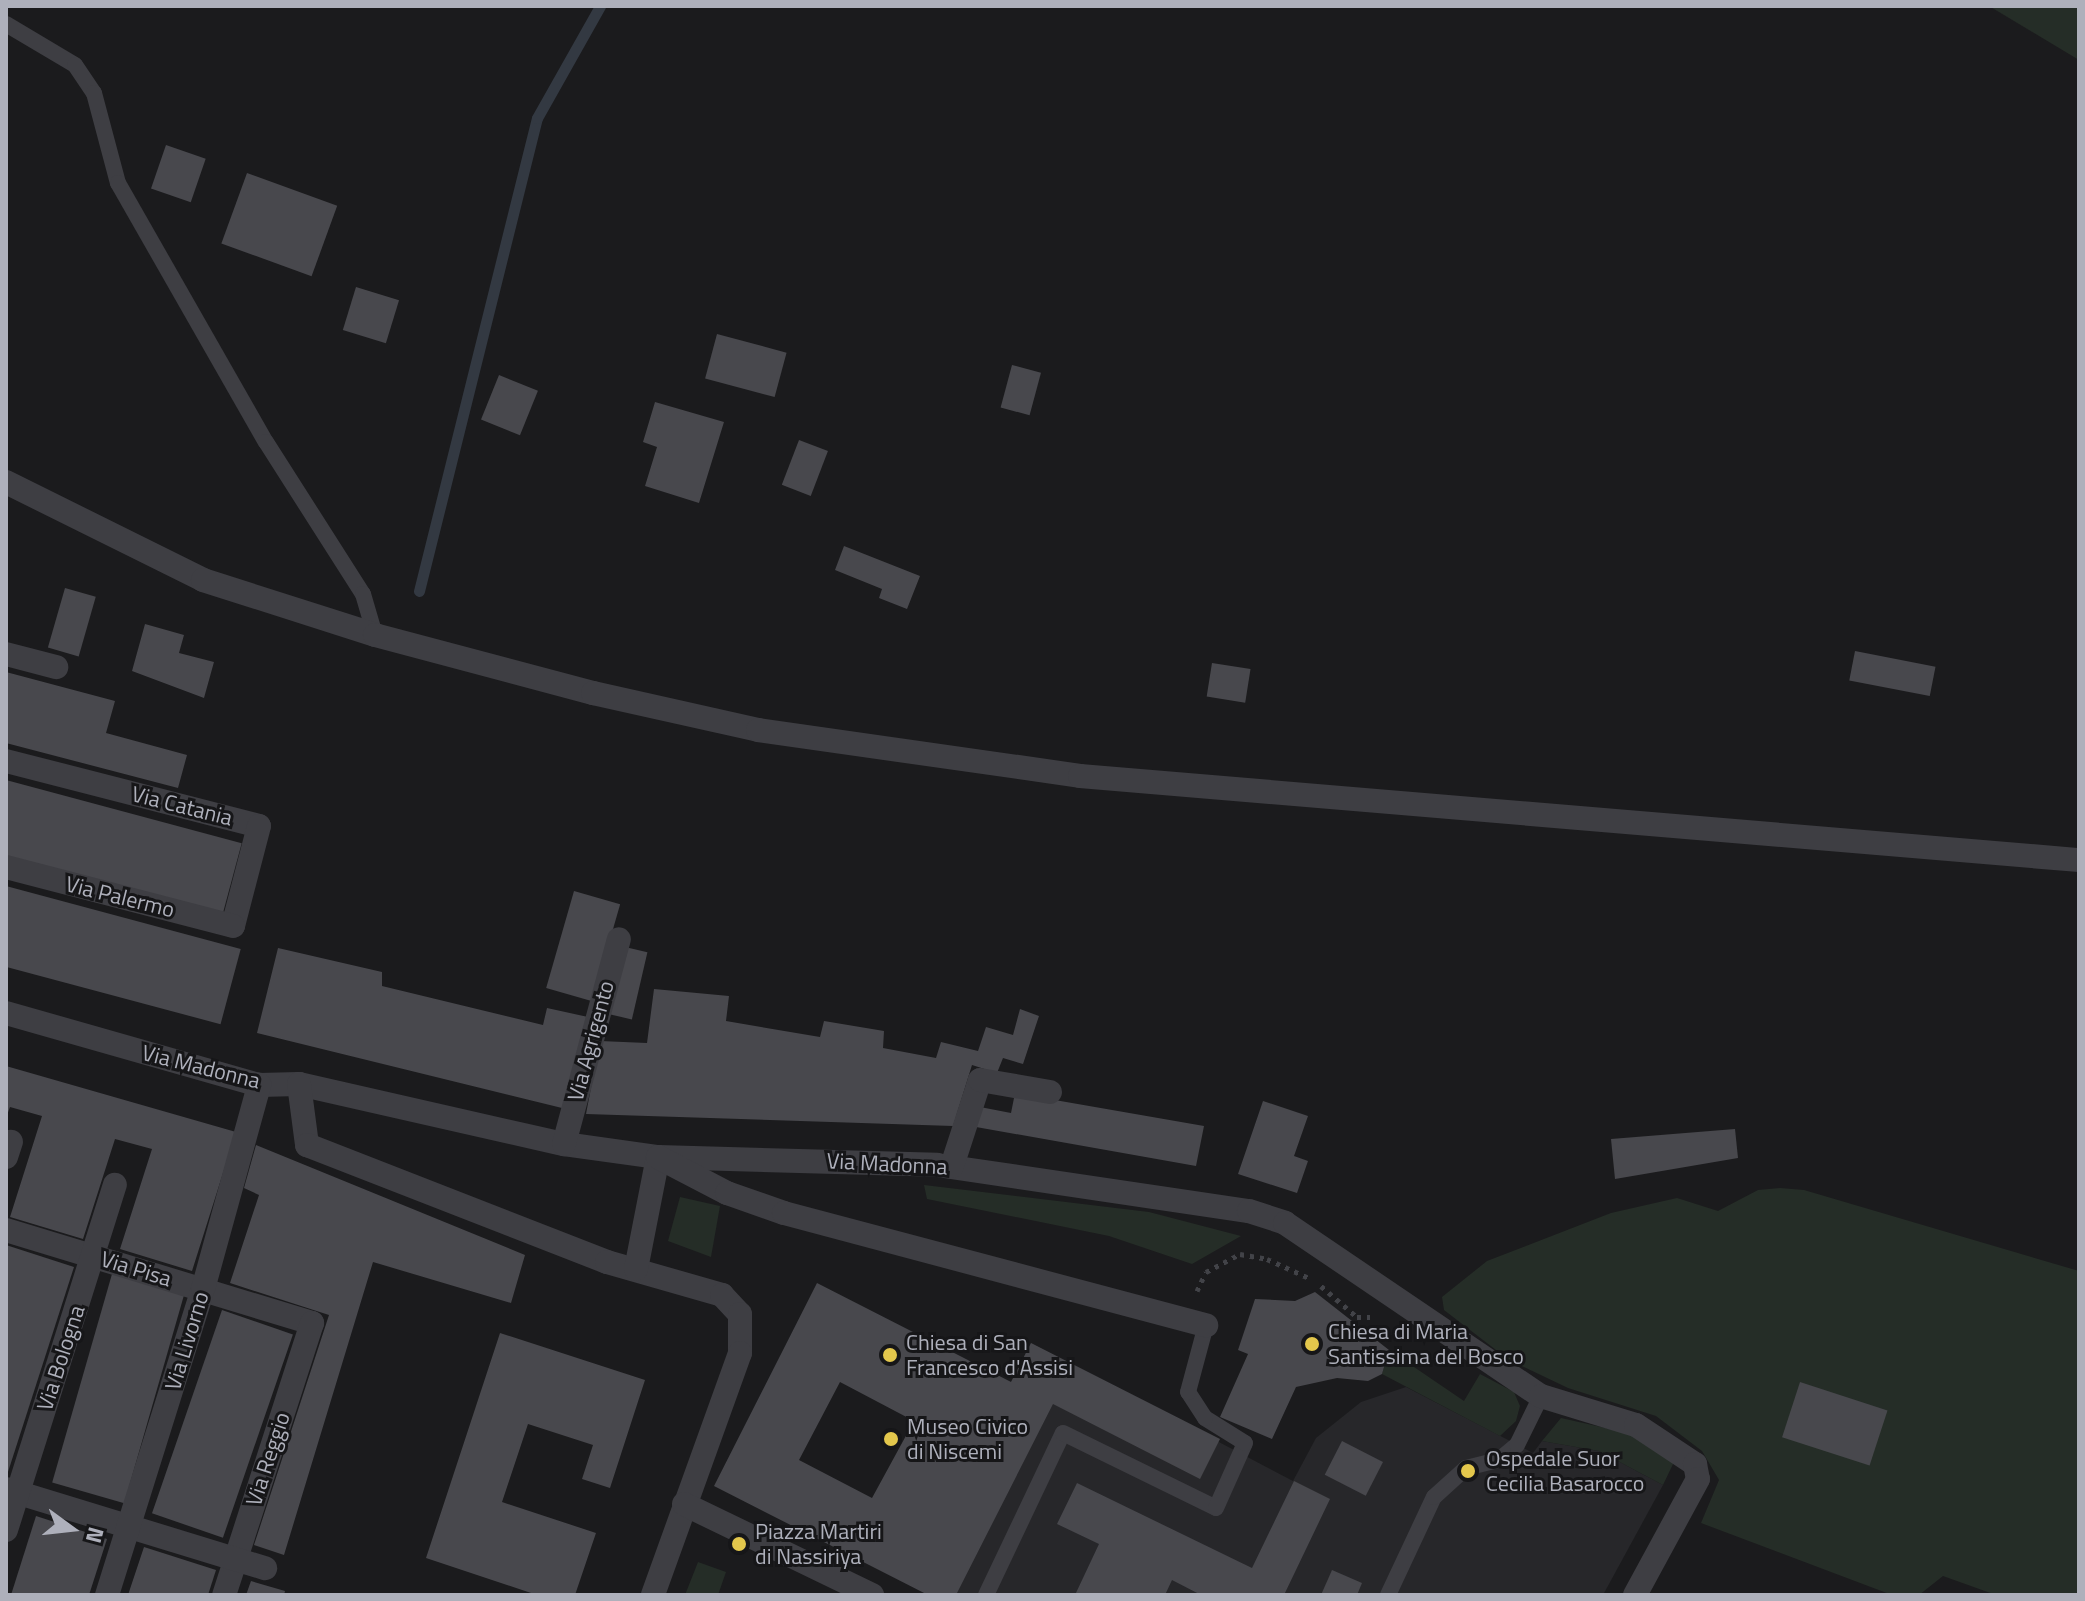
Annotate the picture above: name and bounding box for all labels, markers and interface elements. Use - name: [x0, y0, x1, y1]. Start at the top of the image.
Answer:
- street label: Via Catania: [129, 781, 235, 831]
- street label: Via Palermo: [63, 871, 177, 923]
- street label: Via Agrigento: [562, 978, 620, 1104]
- street label: Via Madonna: [139, 1040, 263, 1094]
- street label: Via Madonna: [826, 1148, 948, 1180]
- street label: Via Pisa: [97, 1246, 175, 1292]
- street label: Via Livorno: [159, 1288, 215, 1394]
- street label: Via Bologna: [32, 1302, 90, 1414]
- place label: Chiesa di Maria Santissima del Bosco: [1328, 1318, 1524, 1370]
- place label: Chiesa di San Francesco d'Assisi: [906, 1329, 1073, 1380]
- marker: Chiesa di Maria Santissima del Bosco: [1303, 1335, 1321, 1353]
- marker: Chiesa di San Francesco d'Assisi: [881, 1346, 899, 1364]
- street label: Via Reggio: [240, 1409, 296, 1509]
- place label: Museo Civico di Niscemi: [907, 1413, 1028, 1464]
- marker: Museo Civico di Niscemi: [882, 1430, 900, 1448]
- place label: Ospedale Suor Cecilia Basarocco: [1486, 1445, 1644, 1496]
- marker: Ospedale Suor Cecilia Basarocco: [1457, 1460, 1479, 1482]
- north arrow: [32, 1489, 112, 1569]
- place label: Piazza Martiri di Nassiriya: [755, 1518, 882, 1570]
- text: N: [77, 1523, 114, 1547]
- marker: Piazza Martiri di Nassiriya: [730, 1535, 748, 1553]

